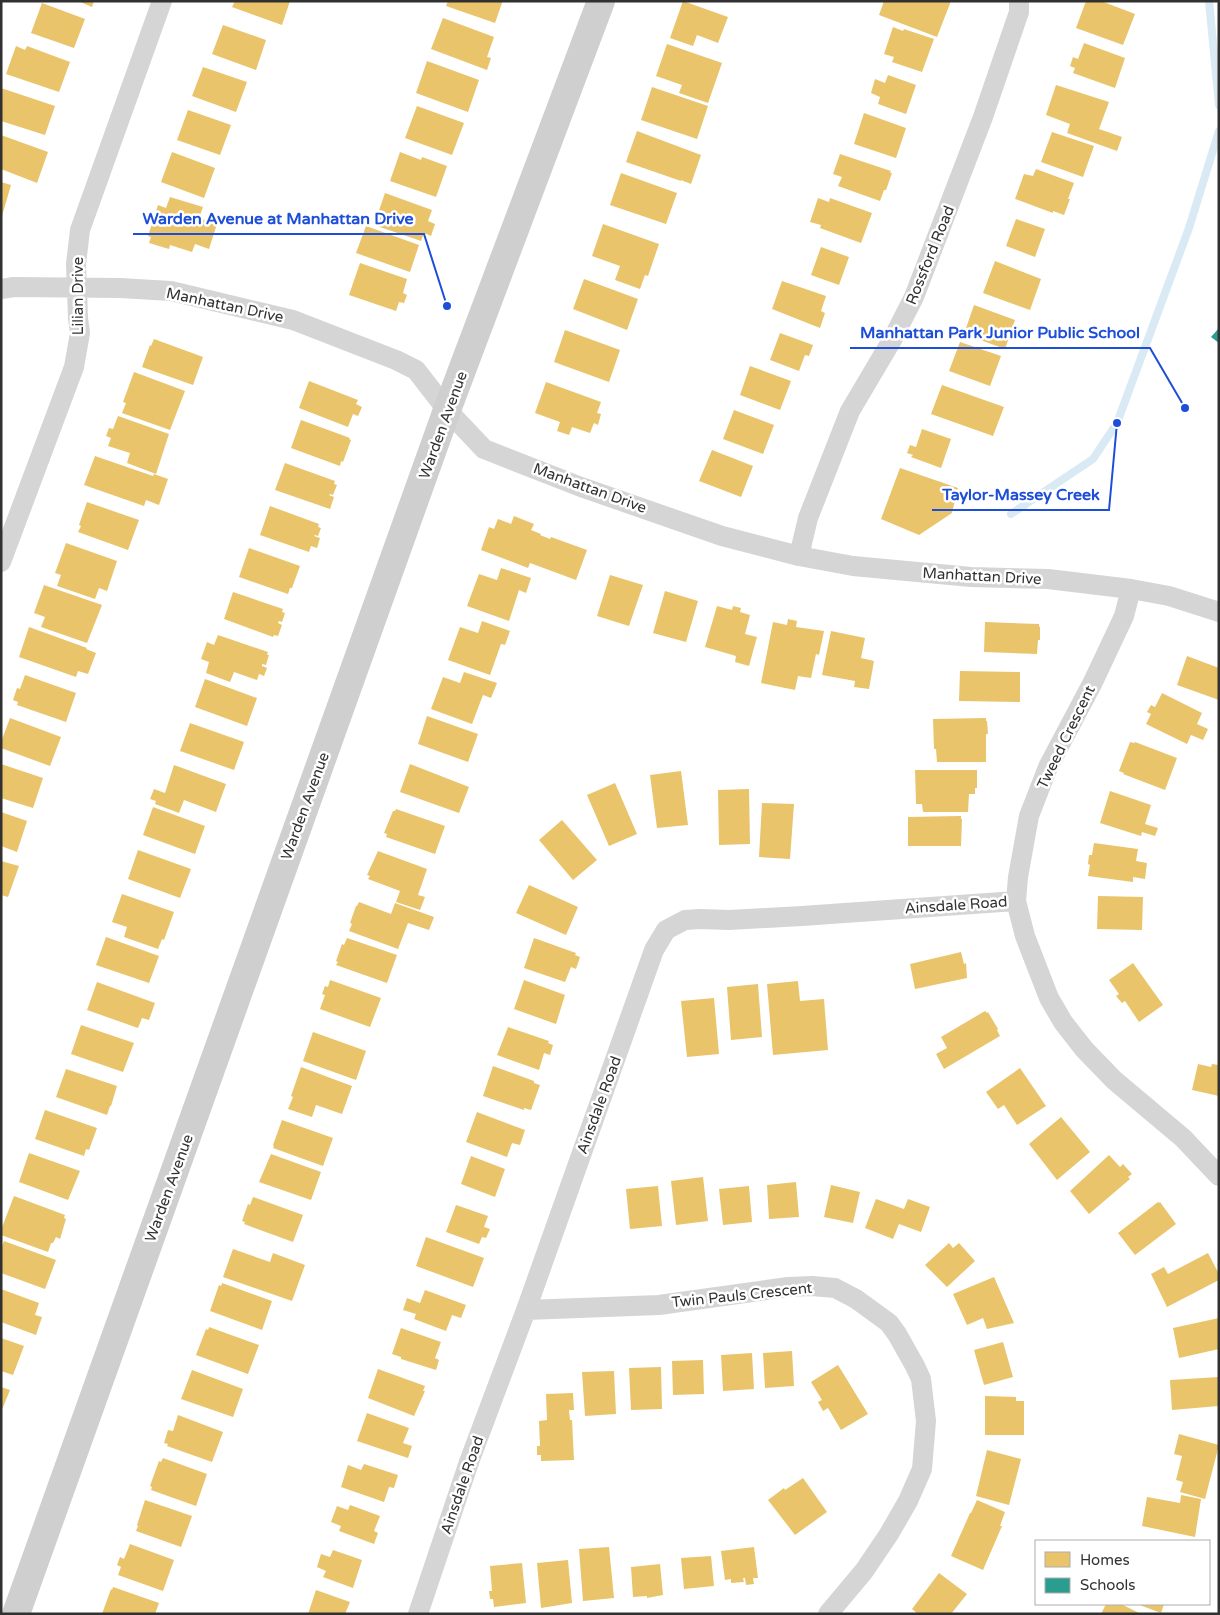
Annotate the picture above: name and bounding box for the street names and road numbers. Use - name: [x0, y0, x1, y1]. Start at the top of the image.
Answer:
- street label: Rossford Road: [902, 203, 958, 307]
- street label: Lilian Drive: [69, 257, 87, 335]
- street label: Manhattan Drive: [165, 284, 285, 326]
- street label: Warden Avenue: [415, 369, 471, 481]
- street label: Manhattan Drive: [531, 459, 649, 517]
- street label: Manhattan Drive: [922, 564, 1042, 588]
- street label: Tweed Crescent: [1033, 682, 1099, 792]
- street label: Warden Avenue: [277, 750, 333, 862]
- street label: Ainsdale Road: [904, 892, 1008, 918]
- street label: Ainsdale Road: [573, 1054, 625, 1156]
- street label: Warden Avenue: [141, 1132, 197, 1244]
- street label: Twin Pauls Crescent: [671, 1279, 814, 1311]
- street label: Ainsdale Road: [437, 1433, 487, 1537]

